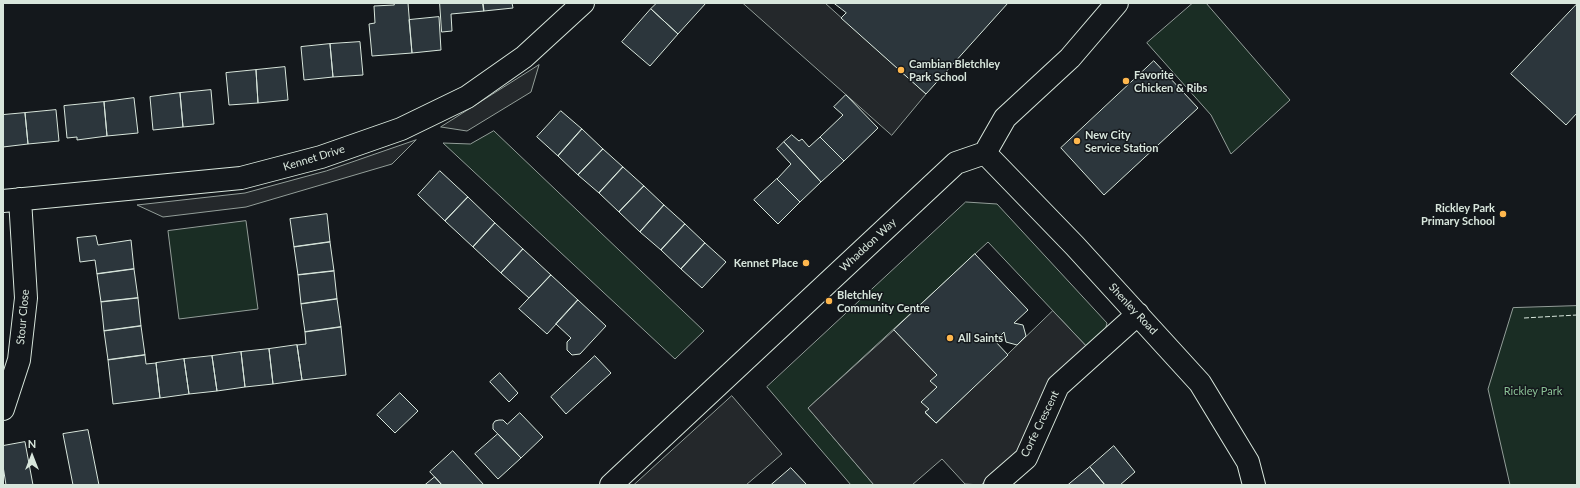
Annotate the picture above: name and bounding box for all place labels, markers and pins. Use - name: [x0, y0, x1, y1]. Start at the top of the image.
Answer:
- place label: Cambian Bletchley Park School: [909, 57, 1000, 83]
- marker: Cambian Bletchley Park School: [896, 65, 906, 75]
- place label: Favorite Chicken & Ribs: [1134, 68, 1207, 94]
- marker: Favorite Chicken & Ribs: [1121, 76, 1131, 86]
- place label: New City Service Station: [1085, 128, 1158, 154]
- marker: New City Service Station: [1072, 136, 1082, 146]
- place label: Rickley Park Primary School: [1421, 201, 1495, 227]
- marker: Rickley Park Primary School: [1498, 209, 1508, 219]
- place label: Kennet Place: [734, 256, 798, 270]
- marker: Kennet Place: [801, 258, 811, 268]
- place label: Bletchley Community Centre: [837, 288, 930, 314]
- marker: Bletchley Community Centre: [824, 296, 834, 306]
- place label: All Saints: [958, 331, 1003, 345]
- marker: All Saints: [945, 333, 955, 343]

